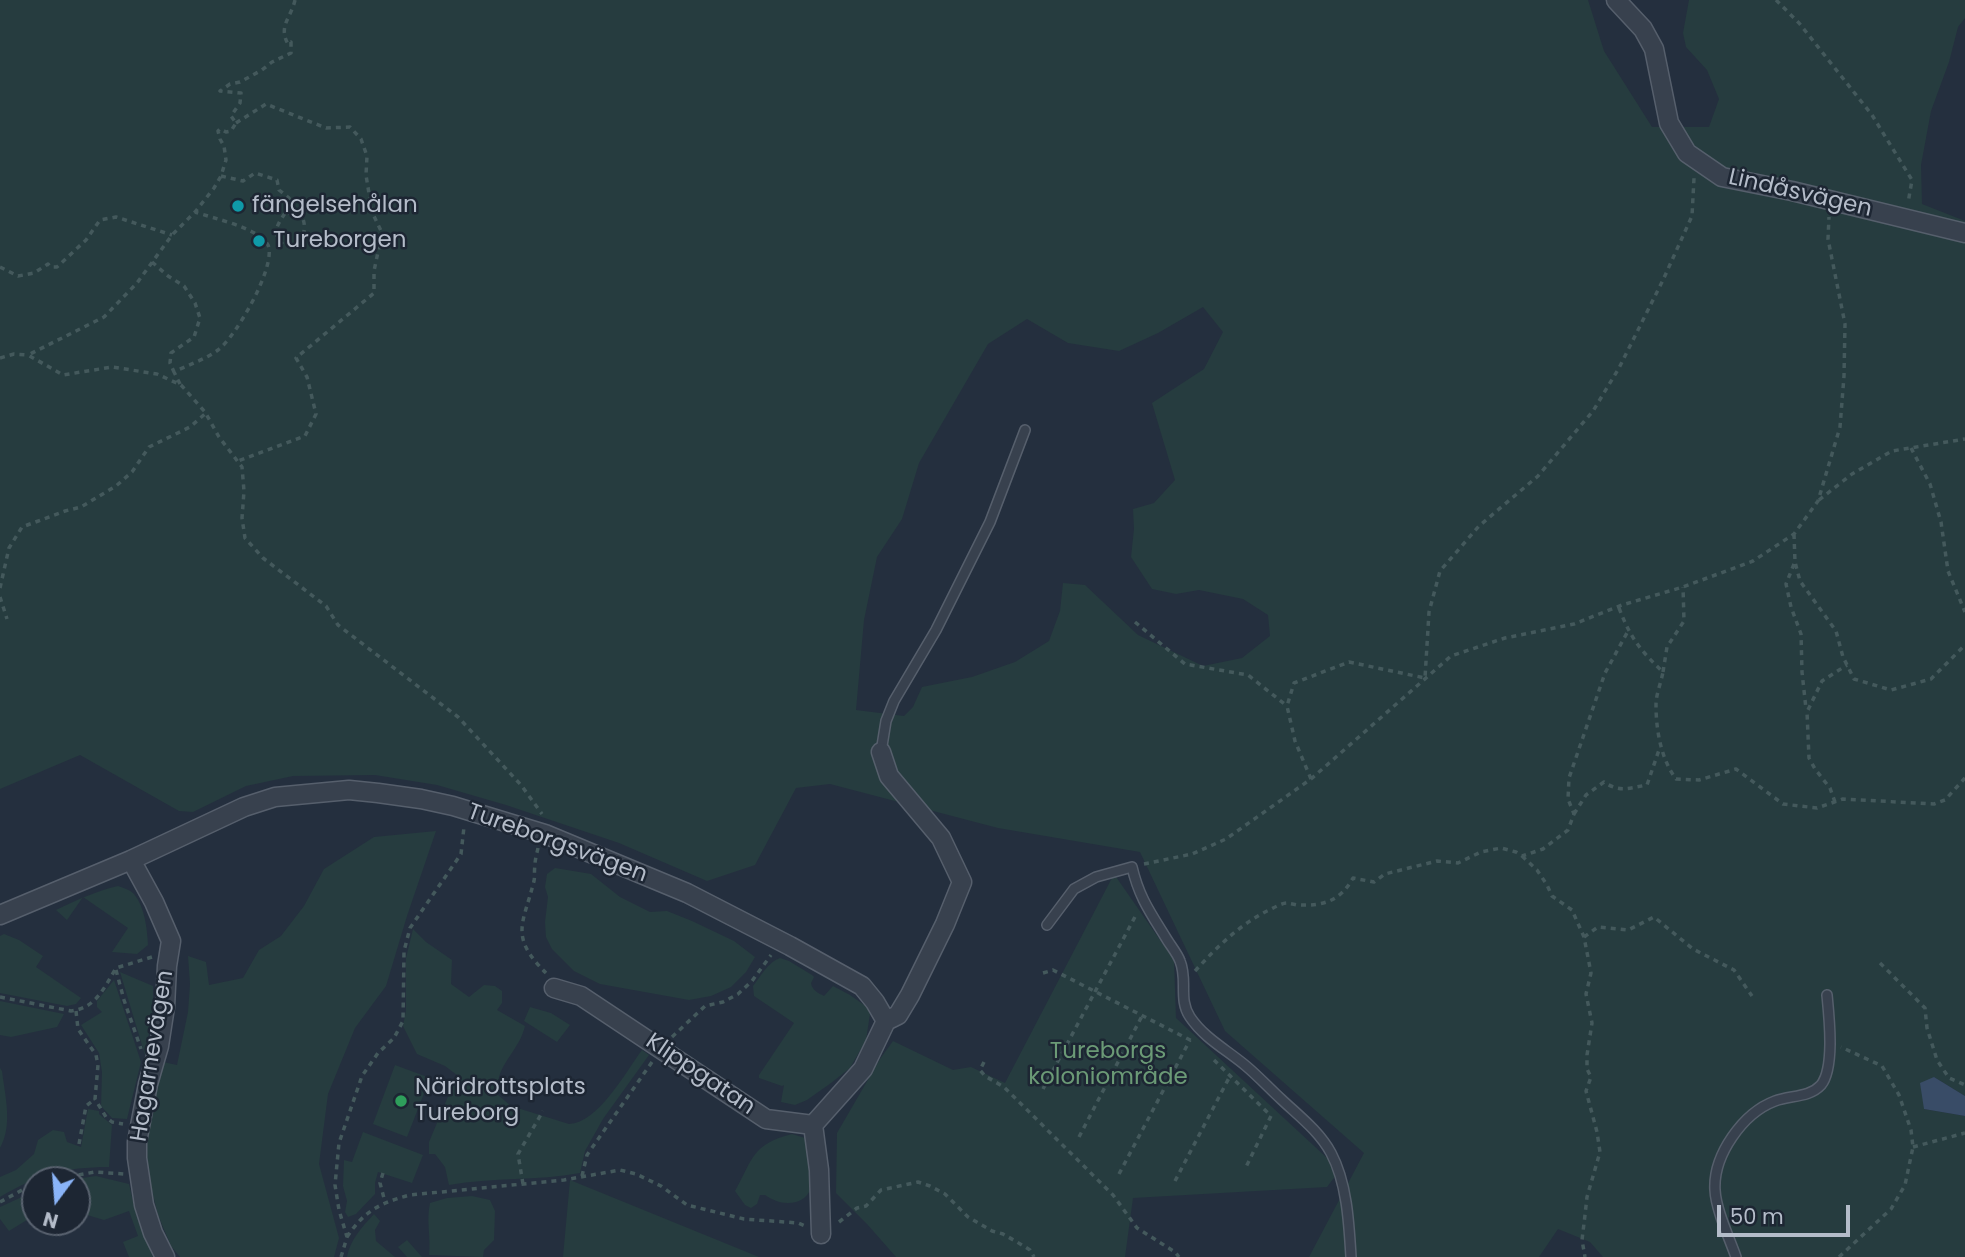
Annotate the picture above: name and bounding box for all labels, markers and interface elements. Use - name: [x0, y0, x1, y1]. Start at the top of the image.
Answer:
- street label: Lindåsvägen: [1726, 164, 1874, 224]
- place label: fängelsehålan: [252, 192, 418, 220]
- marker: fängelsehålan: [230, 198, 246, 214]
- place label: Tureborgen: [273, 227, 406, 255]
- marker: Tureborgen: [251, 233, 267, 249]
- street label: Tureborgsvägen: [463, 799, 651, 889]
- street label: Hagarnevägen: [126, 968, 180, 1144]
- street label: Klippgatan: [640, 1028, 760, 1122]
- park label: Tureborgs koloniområde: [1028, 1038, 1188, 1092]
- place label: Näridrottsplats Tureborg: [415, 1074, 586, 1128]
- marker: Näridrottsplats Tureborg: [393, 1093, 409, 1109]
- north arrow: [21, 1166, 91, 1236]
- scale bar: [1720, 1190, 1853, 1234]
- text: 50 m: [1730, 1202, 1784, 1231]
- text: N: [40, 1205, 61, 1235]

